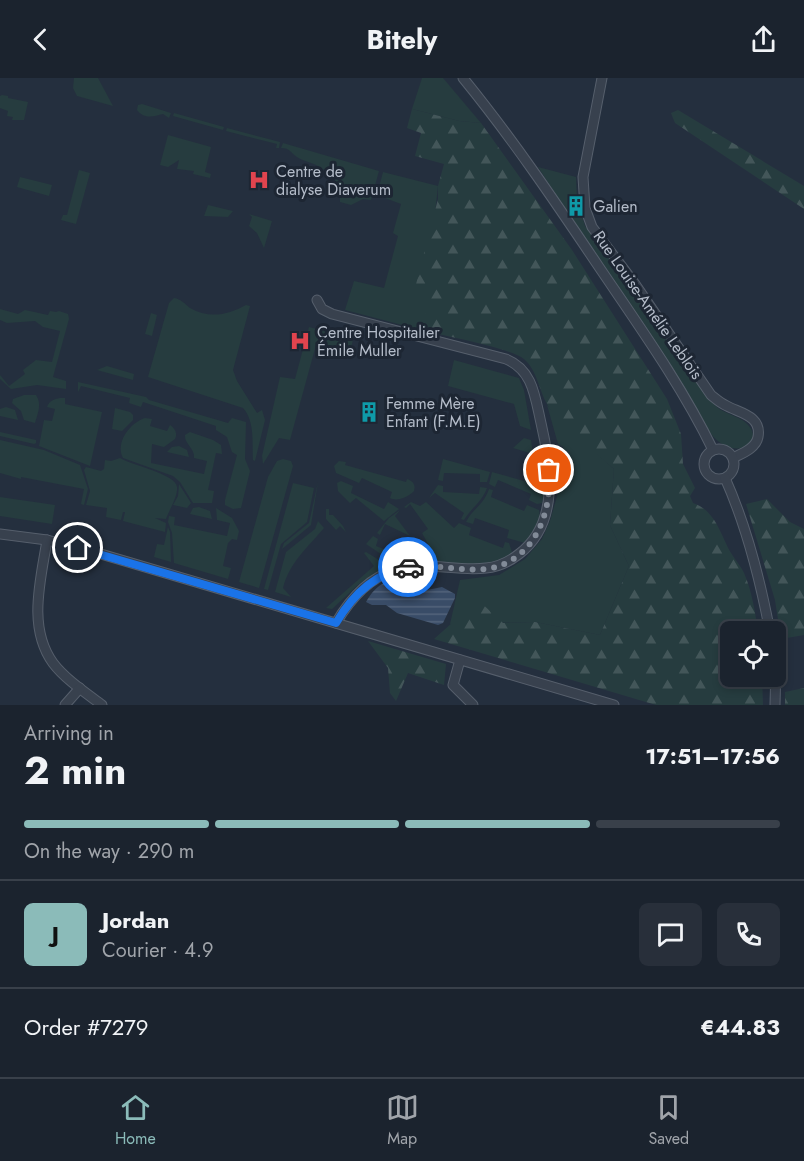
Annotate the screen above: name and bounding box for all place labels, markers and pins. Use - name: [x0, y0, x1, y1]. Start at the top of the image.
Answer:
- place label: Centre de dialyse Diaverum: [276, 160, 391, 201]
- hospital icon: Centre de dialyse Diaverum: [247, 168, 271, 192]
- building icon: Galien: [564, 194, 588, 218]
- place label: Galien: [593, 195, 638, 218]
- place label: Centre Hospitalier Émile Muller: [317, 321, 440, 362]
- hospital icon: Centre Hospitalier Émile Muller: [288, 329, 312, 353]
- place label: Femme Mère Enfant (F.M.E): [386, 392, 481, 433]
- building icon: Femme Mère Enfant (F.M.E): [357, 400, 381, 424]
- pin: [523, 444, 574, 495]
- pin: [52, 522, 103, 573]

